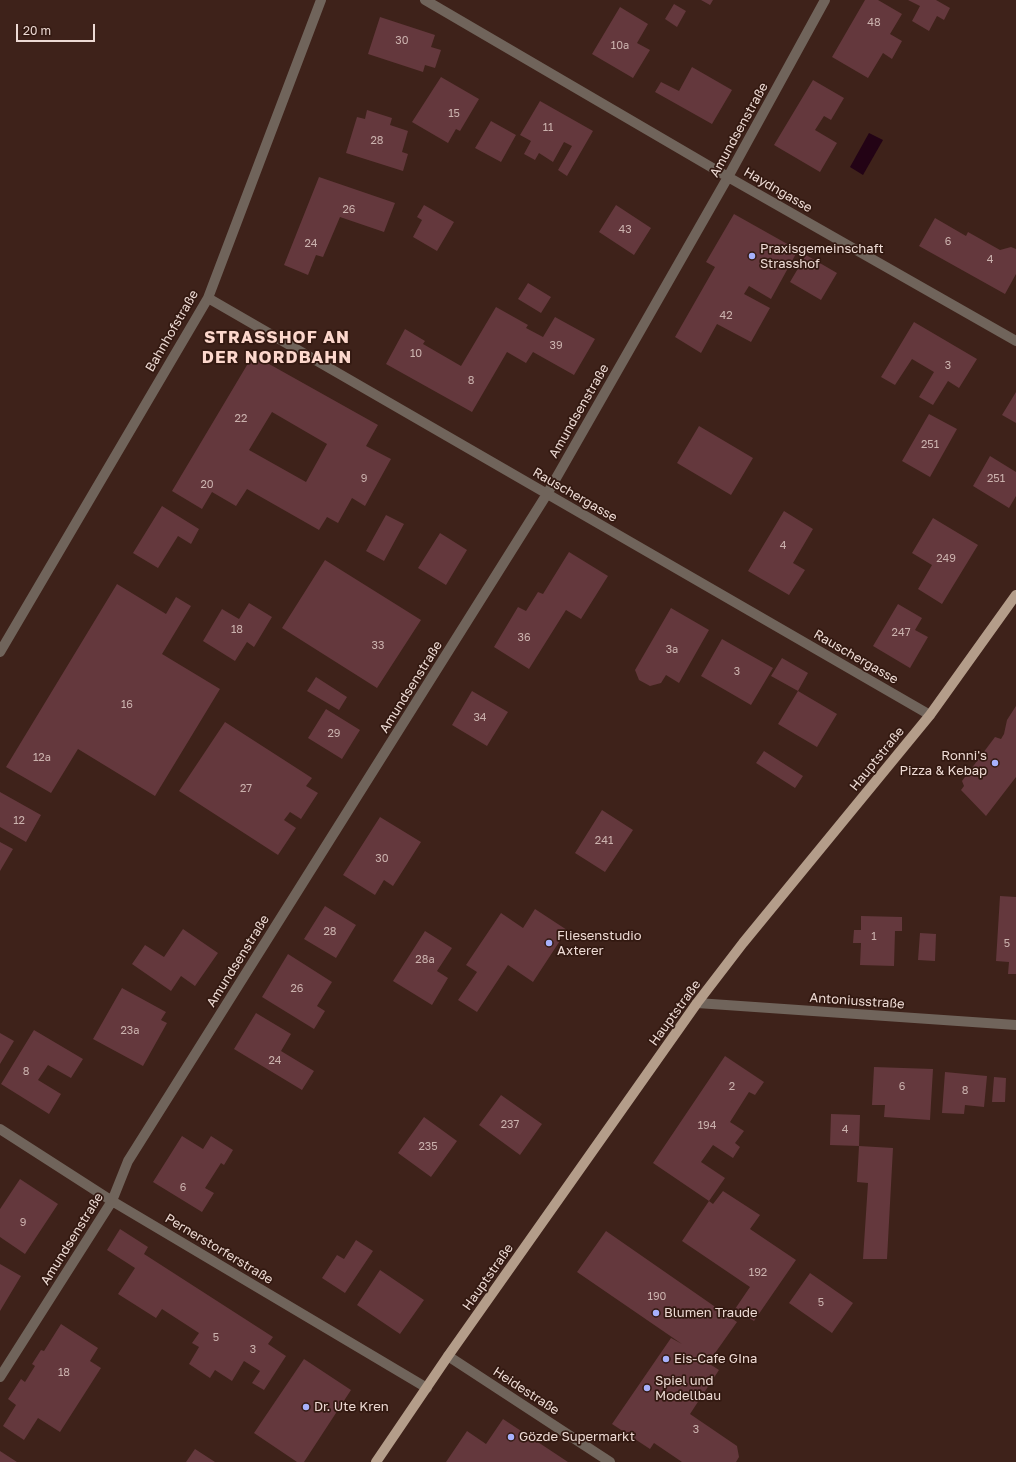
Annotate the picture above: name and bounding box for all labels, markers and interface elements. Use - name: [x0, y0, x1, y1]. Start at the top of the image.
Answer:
- scale bar: [18, 16, 97, 42]
- house number: 48: [867, 16, 881, 30]
- text: 20 m: [23, 23, 51, 38]
- house number: 30: [395, 34, 409, 48]
- house number: 10a: [611, 39, 629, 53]
- street label: Amundsenstraße: [706, 80, 772, 180]
- house number: 15: [448, 107, 460, 121]
- house number: 11: [543, 121, 553, 135]
- house number: 28: [370, 134, 384, 148]
- street label: Haydngasse: [741, 164, 815, 216]
- house number: 26: [342, 203, 356, 217]
- house number: 43: [618, 223, 632, 237]
- house number: 6: [945, 235, 951, 249]
- house number: 24: [304, 237, 318, 251]
- place label: Praxisgemeinschaft Strasshof: [760, 241, 884, 272]
- marker: Praxisgemeinschaft Strasshof: [747, 251, 757, 261]
- house number: 4: [987, 253, 993, 267]
- street label: Bahnhofstraße: [142, 287, 202, 375]
- house number: 42: [719, 309, 733, 323]
- district label: STRASSHOF AN DER NORDBAHN: [202, 328, 352, 368]
- house number: 39: [549, 339, 563, 353]
- house number: 10: [410, 347, 422, 361]
- house number: 3: [945, 359, 951, 373]
- street label: Amundsenstraße: [546, 361, 612, 461]
- house number: 8: [468, 374, 474, 388]
- house number: 22: [235, 412, 247, 426]
- house number: 251: [921, 438, 939, 452]
- street label: Rauschergasse: [530, 464, 620, 526]
- house number: 9: [361, 472, 367, 486]
- house number: 251: [987, 472, 1005, 486]
- house number: 20: [200, 478, 214, 492]
- house number: 4: [780, 539, 786, 553]
- house number: 249: [936, 552, 956, 566]
- house number: 18: [231, 623, 243, 637]
- street label: Rauschergasse: [811, 626, 901, 688]
- house number: 247: [892, 626, 910, 640]
- house number: 36: [517, 631, 531, 645]
- street label: Amundsenstraße: [376, 638, 446, 736]
- house number: 33: [372, 639, 384, 653]
- house number: 3a: [666, 643, 678, 657]
- house number: 3: [734, 665, 740, 679]
- house number: 16: [121, 698, 133, 712]
- house number: 34: [473, 711, 487, 725]
- street label: Hauptstraße: [846, 724, 908, 794]
- house number: 29: [327, 727, 341, 741]
- place label: Ronni's Pizza & Kebap: [899, 748, 987, 779]
- house number: 12a: [33, 751, 51, 765]
- marker: Ronni's Pizza & Kebap: [990, 758, 1000, 768]
- house number: 27: [240, 782, 252, 796]
- house number: 12: [13, 814, 25, 828]
- house number: 241: [595, 834, 613, 848]
- house number: 30: [375, 852, 389, 866]
- street label: Amundsenstraße: [203, 912, 273, 1010]
- house number: 28: [323, 925, 337, 939]
- place label: Fliesenstudio Axterer: [557, 928, 642, 959]
- house number: 1: [871, 930, 877, 944]
- house number: 5: [1004, 937, 1010, 951]
- marker: Fliesenstudio Axterer: [544, 938, 554, 948]
- house number: 28a: [415, 953, 435, 967]
- street label: Hauptstraße: [646, 977, 704, 1049]
- house number: 26: [290, 982, 304, 996]
- street label: Antoniusstraße: [809, 990, 905, 1012]
- house number: 23a: [120, 1024, 140, 1038]
- house number: 24: [268, 1054, 282, 1068]
- house number: 8: [23, 1065, 29, 1079]
- house number: 2: [729, 1080, 735, 1094]
- house number: 6: [899, 1080, 905, 1094]
- house number: 8: [962, 1084, 968, 1098]
- house number: 237: [501, 1118, 519, 1132]
- house number: 194: [698, 1119, 716, 1133]
- house number: 4: [842, 1123, 848, 1137]
- house number: 235: [418, 1140, 438, 1154]
- house number: 6: [180, 1181, 186, 1195]
- street label: Amundsenstraße: [37, 1190, 107, 1288]
- street label: Pernerstorferstraße: [162, 1211, 276, 1287]
- house number: 9: [20, 1216, 26, 1230]
- street label: Hauptstraße: [459, 1241, 517, 1313]
- house number: 192: [749, 1266, 767, 1280]
- house number: 190: [648, 1290, 666, 1304]
- house number: 5: [818, 1296, 824, 1310]
- place label: Blumen Traude: [664, 1305, 758, 1321]
- marker: Blumen Traude: [651, 1308, 661, 1318]
- house number: 5: [213, 1331, 219, 1345]
- house number: 3: [250, 1343, 256, 1357]
- place label: Eis-Cafe GIna: [674, 1351, 757, 1367]
- marker: Eis-Cafe GIna: [661, 1354, 671, 1364]
- street label: Heidestraße: [490, 1364, 562, 1418]
- house number: 18: [58, 1366, 70, 1380]
- place label: Spiel und Modellbau: [655, 1373, 721, 1404]
- marker: Spiel und Modellbau: [642, 1383, 652, 1393]
- place label: Dr. Ute Kren: [314, 1399, 389, 1415]
- marker: Dr. Ute Kren: [301, 1402, 311, 1412]
- house number: 3: [693, 1423, 699, 1437]
- place label: Gözde Supermarkt: [519, 1429, 635, 1445]
- marker: Gözde Supermarkt: [506, 1432, 516, 1442]

